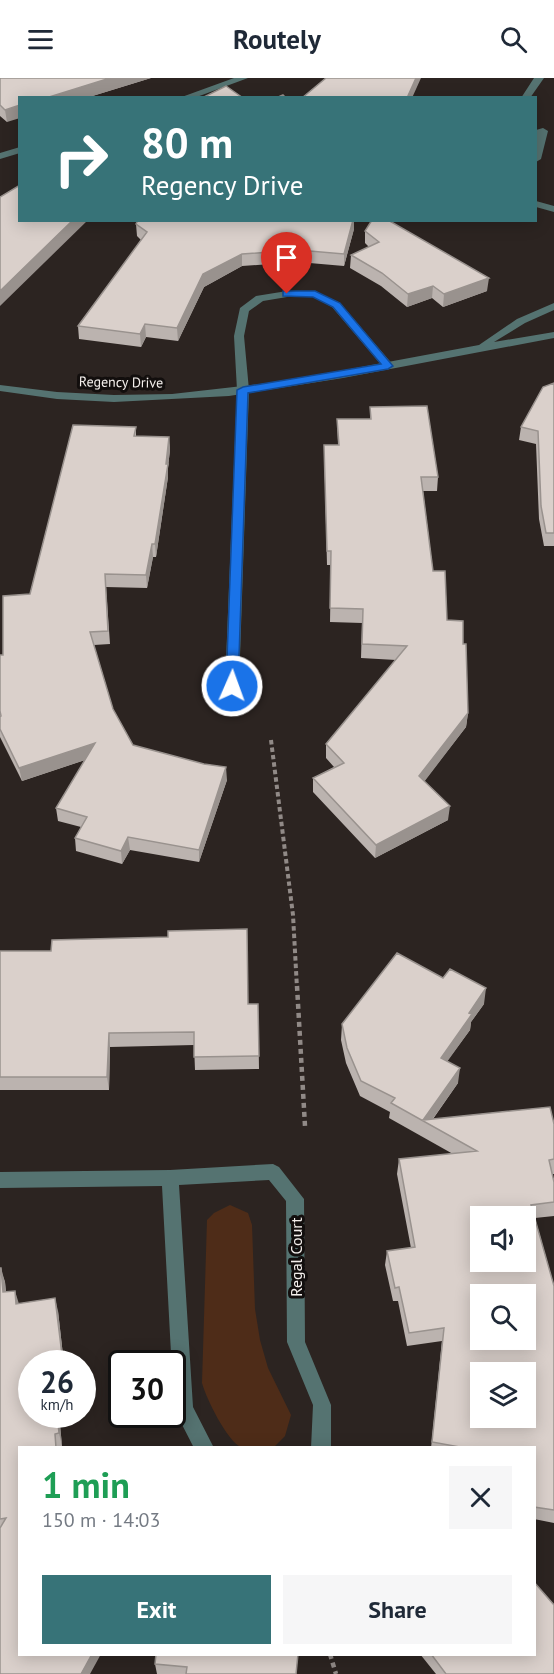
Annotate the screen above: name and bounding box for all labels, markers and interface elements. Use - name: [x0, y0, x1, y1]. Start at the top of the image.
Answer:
- text: Routely: [233, 22, 321, 56]
- icon: menu: [24, 23, 57, 56]
- icon: search: [497, 23, 530, 56]
- text: 80 m: [141, 115, 233, 170]
- icon: right: [42, 120, 120, 198]
- text: Regency Drive: [141, 168, 303, 202]
- pin: [261, 232, 312, 294]
- icon: arrive: [270, 241, 303, 274]
- street label: Regency Drive: [79, 372, 163, 392]
- position arrow: [200, 654, 264, 718]
- map controls: [470, 1206, 536, 1428]
- button: sound: [470, 1206, 536, 1272]
- street label: Regal Court: [286, 1217, 306, 1297]
- button: search: [470, 1284, 536, 1350]
- speed limit sign: 30: [108, 1350, 186, 1428]
- text: 26: [40, 1362, 74, 1401]
- button: layers: [470, 1362, 536, 1428]
- text: km/h: [41, 1395, 73, 1414]
- text: 1 min: [42, 1461, 130, 1508]
- button: close: [449, 1466, 512, 1529]
- text: 150 m · 14:03: [42, 1507, 160, 1533]
- button: Exit: [42, 1575, 271, 1644]
- button: Share: [283, 1575, 512, 1644]

